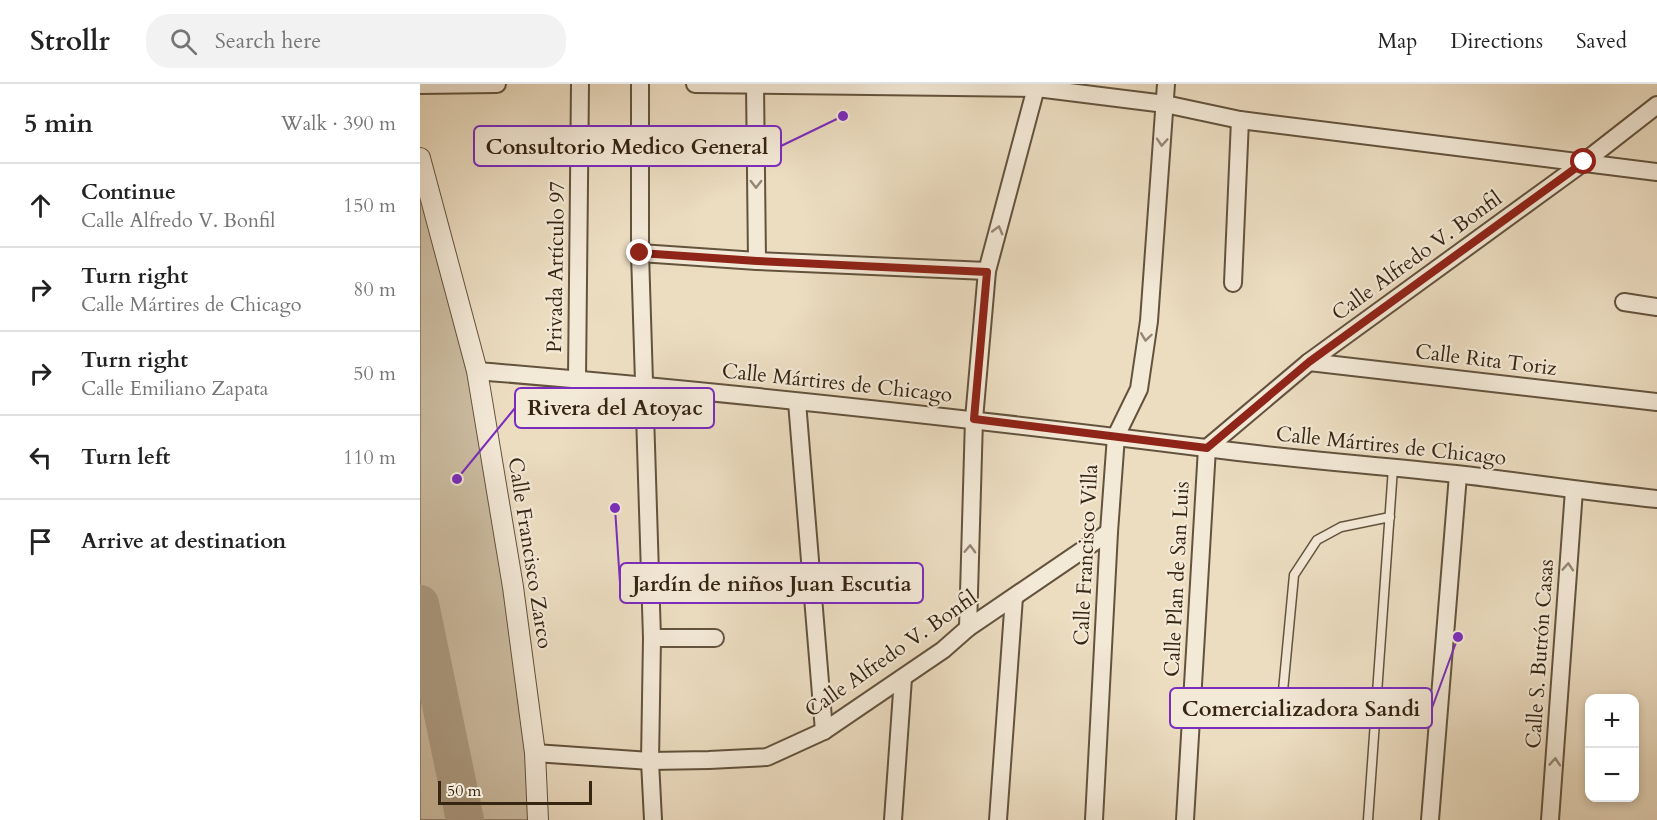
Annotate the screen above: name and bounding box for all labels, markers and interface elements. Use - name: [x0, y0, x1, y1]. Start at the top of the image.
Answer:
- search box: [146, 14, 566, 68]
- text: Strollr: [30, 22, 110, 60]
- icon: search: [167, 25, 200, 58]
- text: Search here: [215, 26, 321, 56]
- text: Map: [1377, 27, 1417, 56]
- text: Directions: [1450, 27, 1543, 56]
- text: Saved: [1576, 27, 1627, 56]
- text: 5 min: [24, 106, 93, 141]
- text: Walk · 390 m: [281, 110, 396, 137]
- callout: Consultorio Medico General: [474, 126, 781, 166]
- text: Consultorio Medico General: [485, 132, 769, 162]
- one-way arrow: [1156, 138, 1169, 147]
- route start: [1570, 148, 1596, 174]
- text: Continue: [81, 177, 176, 207]
- one-way arrow: [750, 180, 762, 189]
- street label: Privada Artículo 97: [540, 181, 572, 353]
- street label: Calle Alfredo V. Bonfil: [1326, 184, 1508, 328]
- icon: ahead: [24, 189, 57, 222]
- text: 150 m: [343, 192, 396, 219]
- text: Calle Alfredo V. Bonfil: [81, 207, 275, 234]
- one-way arrow: [991, 225, 1003, 236]
- route end: [626, 239, 652, 265]
- text: Turn right: [81, 261, 188, 291]
- icon: right: [24, 273, 57, 306]
- text: 80 m: [353, 276, 396, 303]
- text: Calle Mártires de Chicago: [81, 291, 302, 318]
- one-way arrow: [1141, 332, 1153, 341]
- street label: Calle Rita Toriz: [1414, 337, 1559, 383]
- text: Turn right: [81, 345, 188, 375]
- street label: Calle Mártires de Chicago: [720, 356, 954, 410]
- icon: right: [24, 357, 57, 390]
- text: 50 m: [353, 360, 396, 387]
- text: Calle Emiliano Zapata: [81, 375, 269, 402]
- callout: Rivera del Atoyac: [515, 388, 714, 428]
- text: Rivera del Atoyac: [527, 393, 703, 423]
- street label: Calle Mártires de Chicago: [1274, 419, 1508, 473]
- icon: left: [24, 441, 57, 474]
- text: Turn left: [81, 442, 170, 472]
- text: 110 m: [343, 444, 396, 471]
- street label: Calle Francisco Zarco: [501, 455, 559, 651]
- street label: Calle Francisco Villa: [1067, 463, 1105, 647]
- street label: Calle Plan de San Luis: [1157, 480, 1197, 678]
- icon: arrive: [24, 525, 57, 558]
- text: Arrive at destination: [81, 526, 286, 556]
- one-way arrow: [964, 544, 977, 553]
- street label: Calle S. Butrón Casas: [1519, 558, 1561, 750]
- callout: Jardín de niños Juan Escutia: [620, 563, 923, 603]
- one-way arrow: [1562, 563, 1575, 572]
- text: Jardín de niños Juan Escutia: [629, 569, 912, 599]
- street label: Calle Alfredo V. Bonfil: [799, 584, 983, 724]
- callout: Comercializadora Sandi: [1170, 688, 1432, 728]
- text: Comercializadora Sandi: [1182, 694, 1420, 724]
- map controls: [1585, 694, 1639, 802]
- button: +: [1585, 694, 1639, 748]
- button: −: [1585, 748, 1639, 802]
- one-way arrow: [1548, 757, 1561, 766]
- scale bar: [438, 778, 592, 806]
- text: 50 m: [447, 780, 481, 802]

